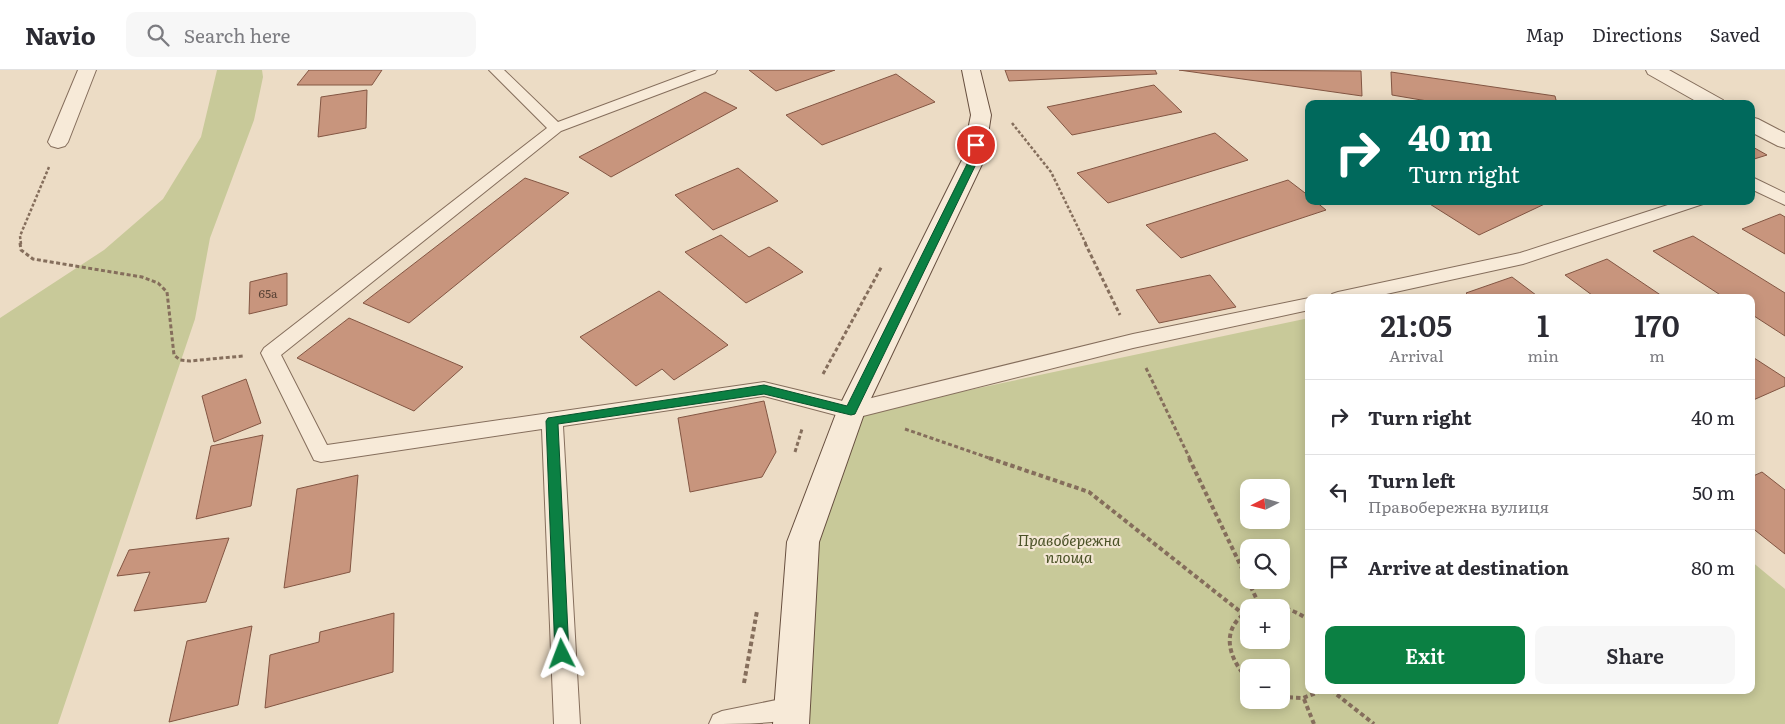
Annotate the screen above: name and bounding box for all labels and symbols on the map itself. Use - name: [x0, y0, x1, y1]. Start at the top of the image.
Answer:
- pin: [955, 124, 997, 166]
- house number: 65а: [258, 284, 278, 302]
- north arrow: [1240, 479, 1290, 529]
- park label: Правобережна площа: [1018, 528, 1121, 568]
- position arrow: [535, 627, 587, 679]

